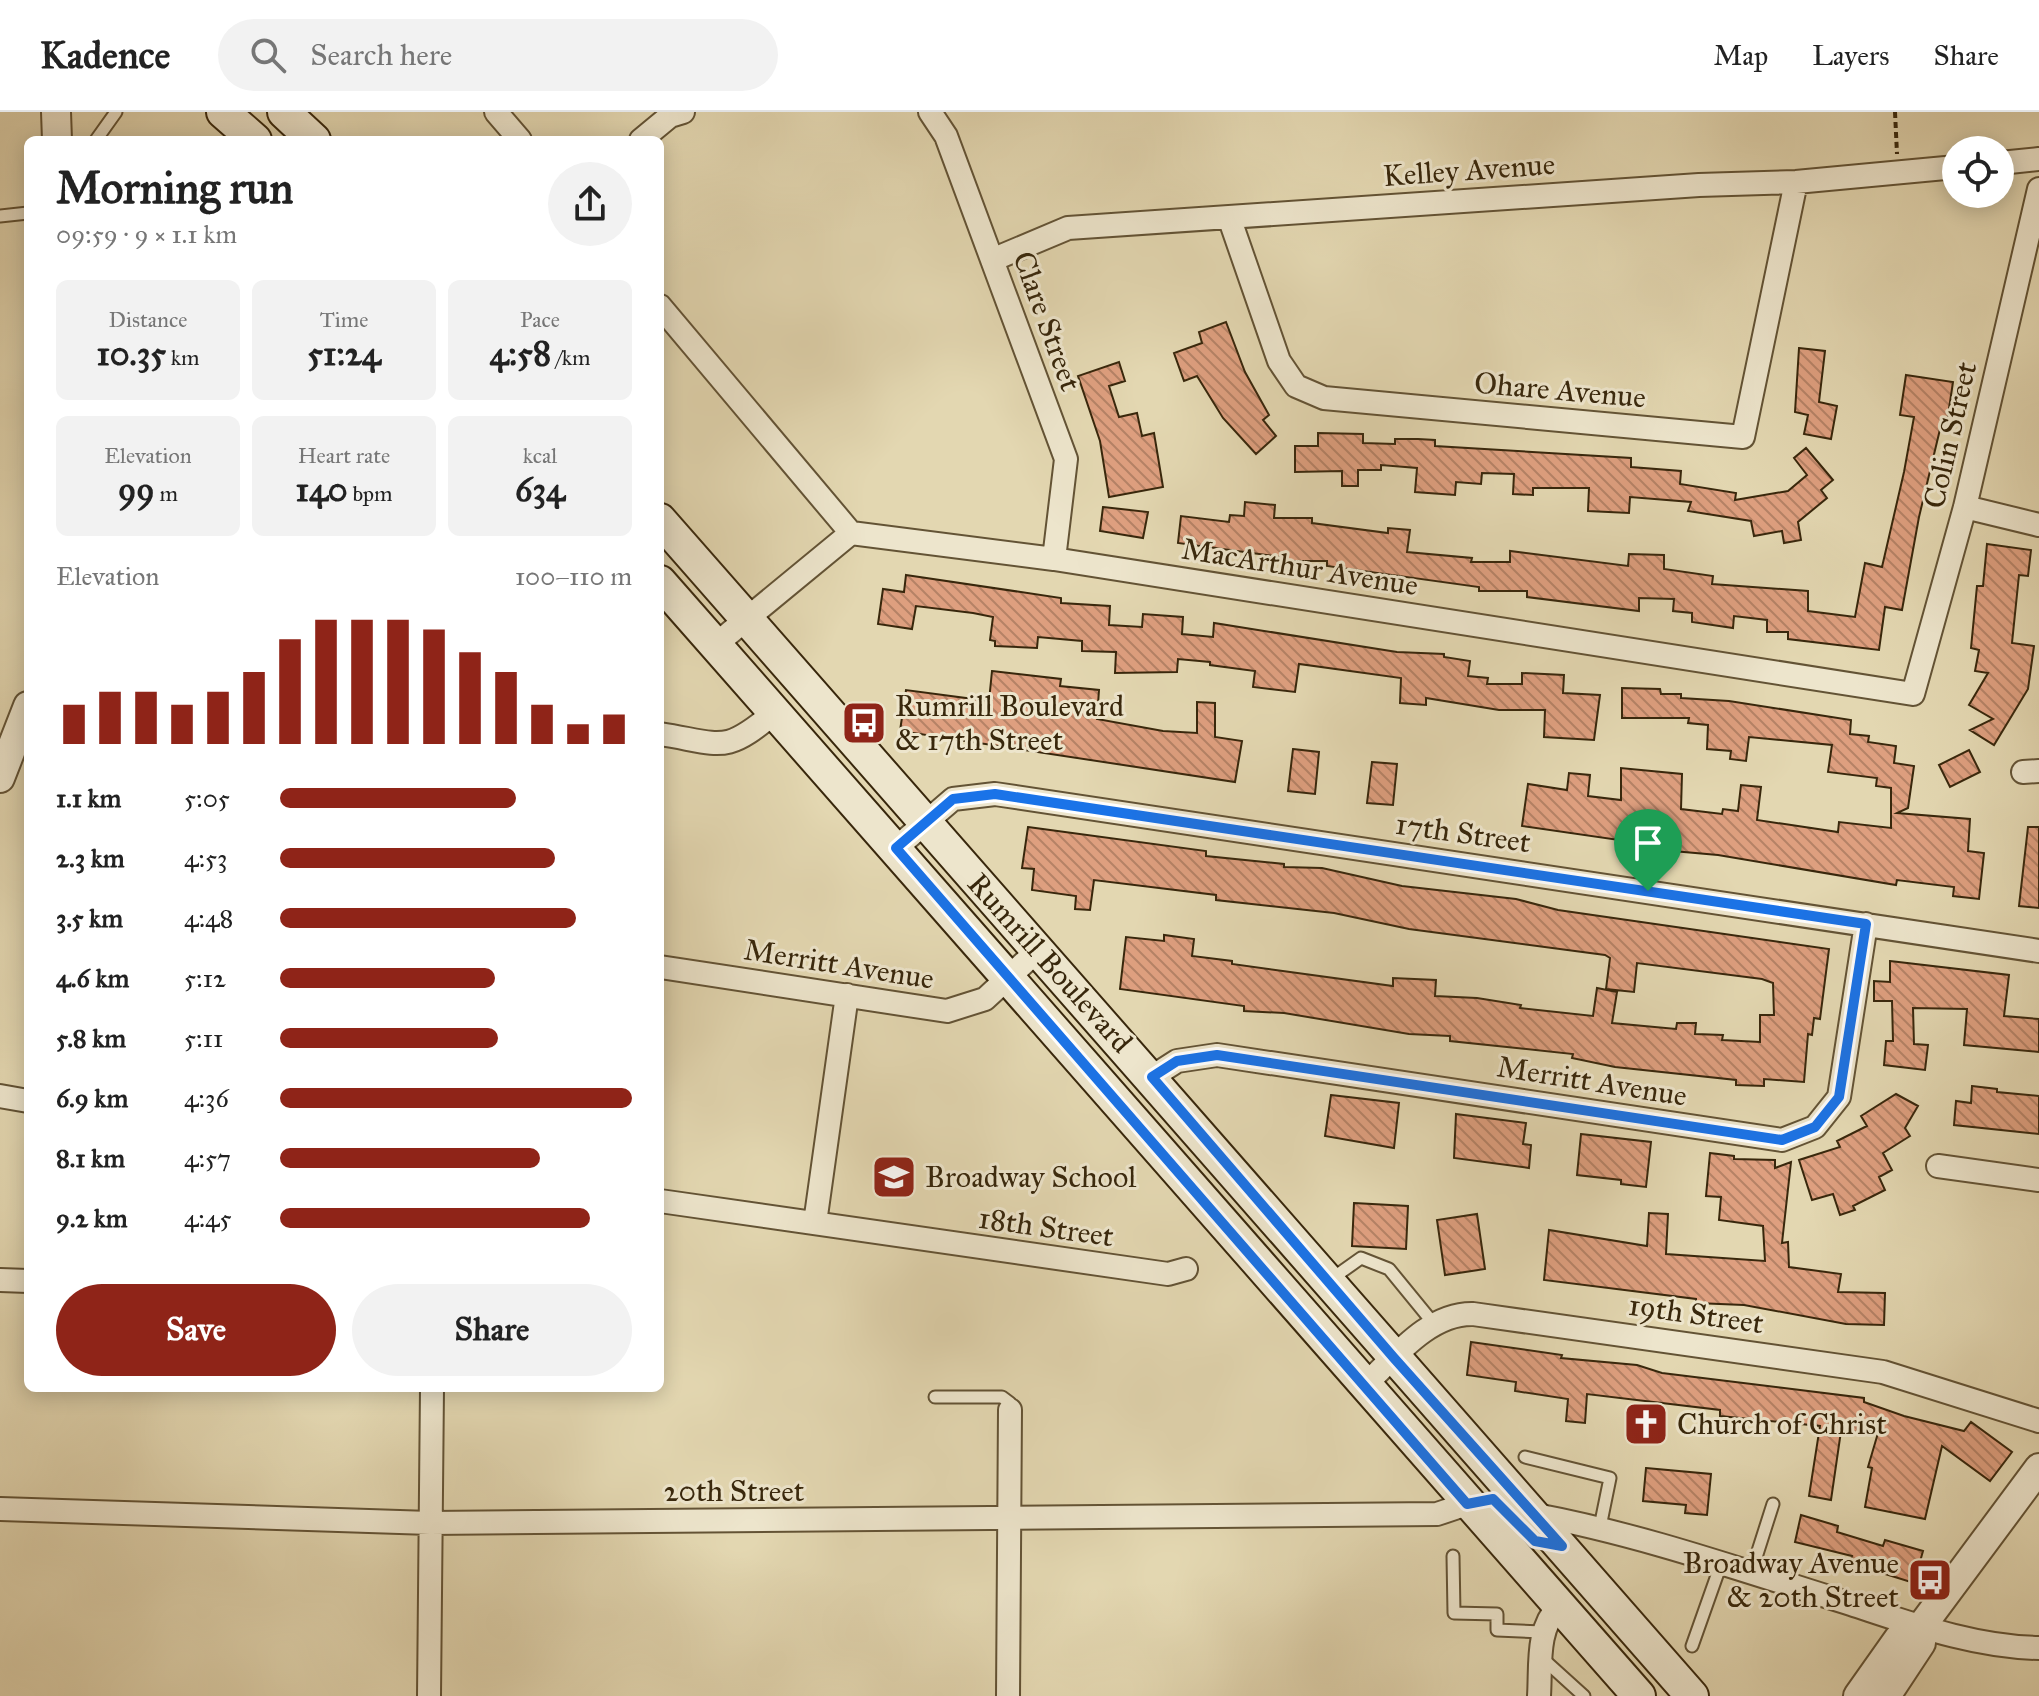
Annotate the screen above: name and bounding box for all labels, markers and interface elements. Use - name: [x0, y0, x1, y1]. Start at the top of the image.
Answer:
- search box: [218, 19, 778, 91]
- text: Kadence: [40, 32, 170, 78]
- icon: search: [246, 33, 290, 77]
- text: Search here: [310, 37, 452, 73]
- text: Map: [1713, 38, 1768, 73]
- text: Layers: [1812, 38, 1890, 73]
- text: Share: [1934, 38, 1999, 73]
- map controls: [1942, 136, 2014, 208]
- button: locate: [1942, 136, 2014, 208]
- street label: Kelley Avenue: [1382, 146, 1556, 194]
- text: Morning run: [56, 161, 293, 215]
- button: share: [548, 162, 632, 246]
- text: 09:59 · 9 × 1.1 km: [56, 218, 237, 250]
- street label: Clare Street: [1005, 246, 1089, 396]
- text: Distance: [109, 306, 187, 333]
- text: Time: [320, 306, 368, 333]
- text: Pace: [520, 306, 560, 333]
- text: 10.35: [97, 333, 166, 374]
- text: 51:24: [307, 333, 381, 374]
- text: 4:58: [490, 333, 551, 374]
- text: km: [166, 344, 200, 371]
- text: /km: [551, 344, 590, 371]
- street label: Colin Street: [1916, 358, 1984, 512]
- street label: Ohare Avenue: [1473, 365, 1647, 415]
- text: Elevation: [104, 442, 192, 469]
- text: Heart rate: [298, 442, 390, 469]
- text: kcal: [523, 442, 557, 469]
- text: 99: [118, 469, 155, 510]
- text: 140: [296, 469, 348, 510]
- text: 634: [515, 469, 565, 510]
- text: m: [155, 480, 178, 507]
- text: bpm: [348, 480, 393, 507]
- street label: MacArthur Avenue: [1179, 531, 1421, 603]
- text: Elevation: [56, 560, 159, 592]
- text: 100–110 m: [515, 560, 632, 592]
- place label: Rumrill Boulevard & 17th Street: [895, 688, 1124, 758]
- bus stop icon: Rumrill Boulevard & 17th Street: [840, 699, 888, 747]
- text: 1.1 km: [56, 782, 121, 814]
- text: 5:05: [184, 782, 230, 814]
- street label: 17th Street: [1393, 806, 1533, 860]
- pin: [1614, 809, 1682, 891]
- icon: arrive: [1626, 821, 1670, 865]
- text: 2.3 km: [56, 842, 125, 874]
- text: 4:53: [184, 842, 228, 874]
- street label: Rumrill Boulevard: [960, 866, 1140, 1060]
- text: 3.5 km: [56, 902, 123, 934]
- text: 4:48: [184, 902, 233, 934]
- street label: Merritt Avenue: [742, 931, 936, 997]
- text: 4.6 km: [56, 962, 129, 994]
- text: 5:12: [184, 962, 226, 994]
- text: 5.8 km: [56, 1022, 126, 1054]
- text: 5:11: [184, 1022, 223, 1054]
- street label: Merritt Avenue: [1495, 1048, 1689, 1114]
- text: 6.9 km: [56, 1082, 128, 1114]
- text: 4:36: [184, 1082, 229, 1114]
- text: 8.1 km: [56, 1142, 125, 1174]
- text: 4:57: [184, 1142, 231, 1174]
- school or university icon: Broadway School: [870, 1153, 918, 1201]
- place label: Broadway School: [925, 1159, 1137, 1195]
- street label: 18th Street: [976, 1200, 1116, 1254]
- text: 9.2 km: [56, 1202, 128, 1234]
- text: 4:45: [184, 1202, 232, 1234]
- button: Save: [56, 1284, 336, 1376]
- button: Share: [352, 1284, 632, 1376]
- street label: 19th Street: [1626, 1287, 1766, 1342]
- church icon: Church of Christ: [1622, 1400, 1670, 1448]
- place label: Church of Christ: [1677, 1406, 1887, 1442]
- street label: 20th Street: [664, 1473, 805, 1509]
- place label: Broadway Avenue & 20th Street: [1683, 1545, 1899, 1615]
- bus stop icon: Broadway Avenue & 20th Street: [1906, 1556, 1954, 1604]

